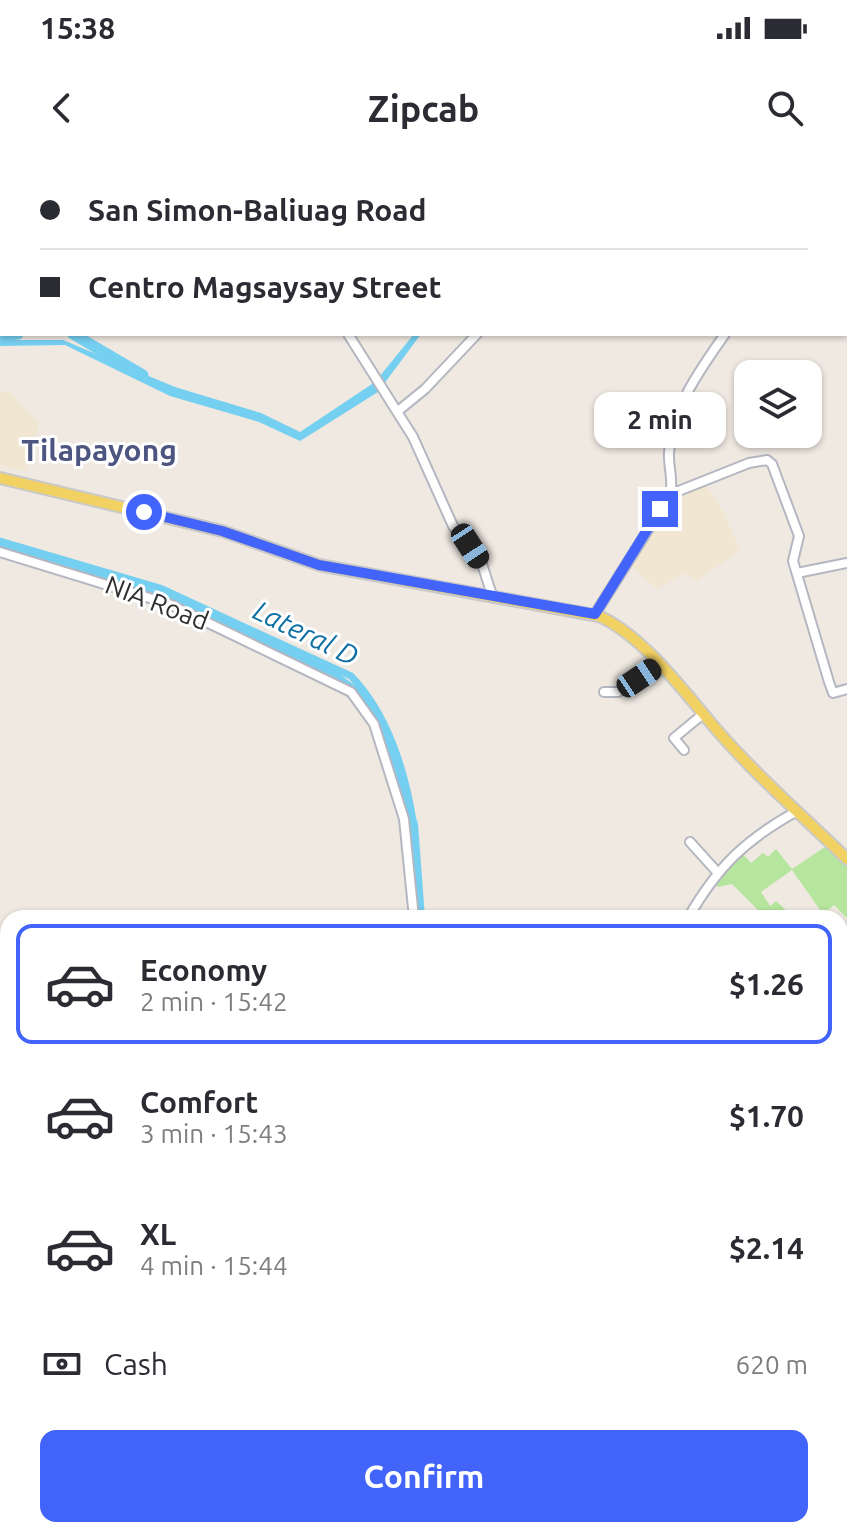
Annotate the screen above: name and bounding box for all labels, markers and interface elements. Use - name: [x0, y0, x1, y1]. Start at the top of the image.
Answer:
- text: 15:38: [40, 11, 115, 45]
- icon: back: [40, 86, 84, 130]
- icon: search: [763, 86, 807, 130]
- text: Zipcab: [368, 88, 479, 129]
- text: San Simon-Baliuag Road: [88, 193, 427, 227]
- text: Centro Magsaysay Street: [88, 270, 441, 304]
- map controls: [734, 360, 822, 448]
- button: layers: [734, 360, 822, 448]
- callout: 2 min: [594, 393, 726, 449]
- text: 2 min: [627, 405, 693, 434]
- district label: Tilapayong: [21, 433, 177, 467]
- route end: [642, 491, 678, 527]
- route start: [126, 494, 162, 530]
- car: [447, 519, 493, 573]
- street label: NIA Road: [102, 570, 213, 635]
- water label: Lateral D: [249, 594, 364, 671]
- car: [612, 655, 666, 701]
- icon: car: [44, 948, 116, 1020]
- text: Economy: [140, 953, 267, 987]
- text: $1.26: [729, 967, 804, 1001]
- text: 2 min · 15:42: [140, 987, 288, 1016]
- icon: car: [44, 1080, 116, 1152]
- text: Comfort: [140, 1085, 258, 1119]
- text: $1.70: [729, 1099, 804, 1133]
- text: 3 min · 15:43: [140, 1119, 288, 1148]
- icon: car: [44, 1212, 116, 1284]
- text: XL: [140, 1217, 176, 1251]
- text: $2.14: [729, 1231, 804, 1265]
- text: 4 min · 15:44: [140, 1251, 288, 1280]
- icon: cash: [40, 1342, 84, 1386]
- text: Cash: [104, 1347, 168, 1381]
- text: 620 m: [736, 1350, 808, 1379]
- button: Confirm: [40, 1430, 808, 1522]

